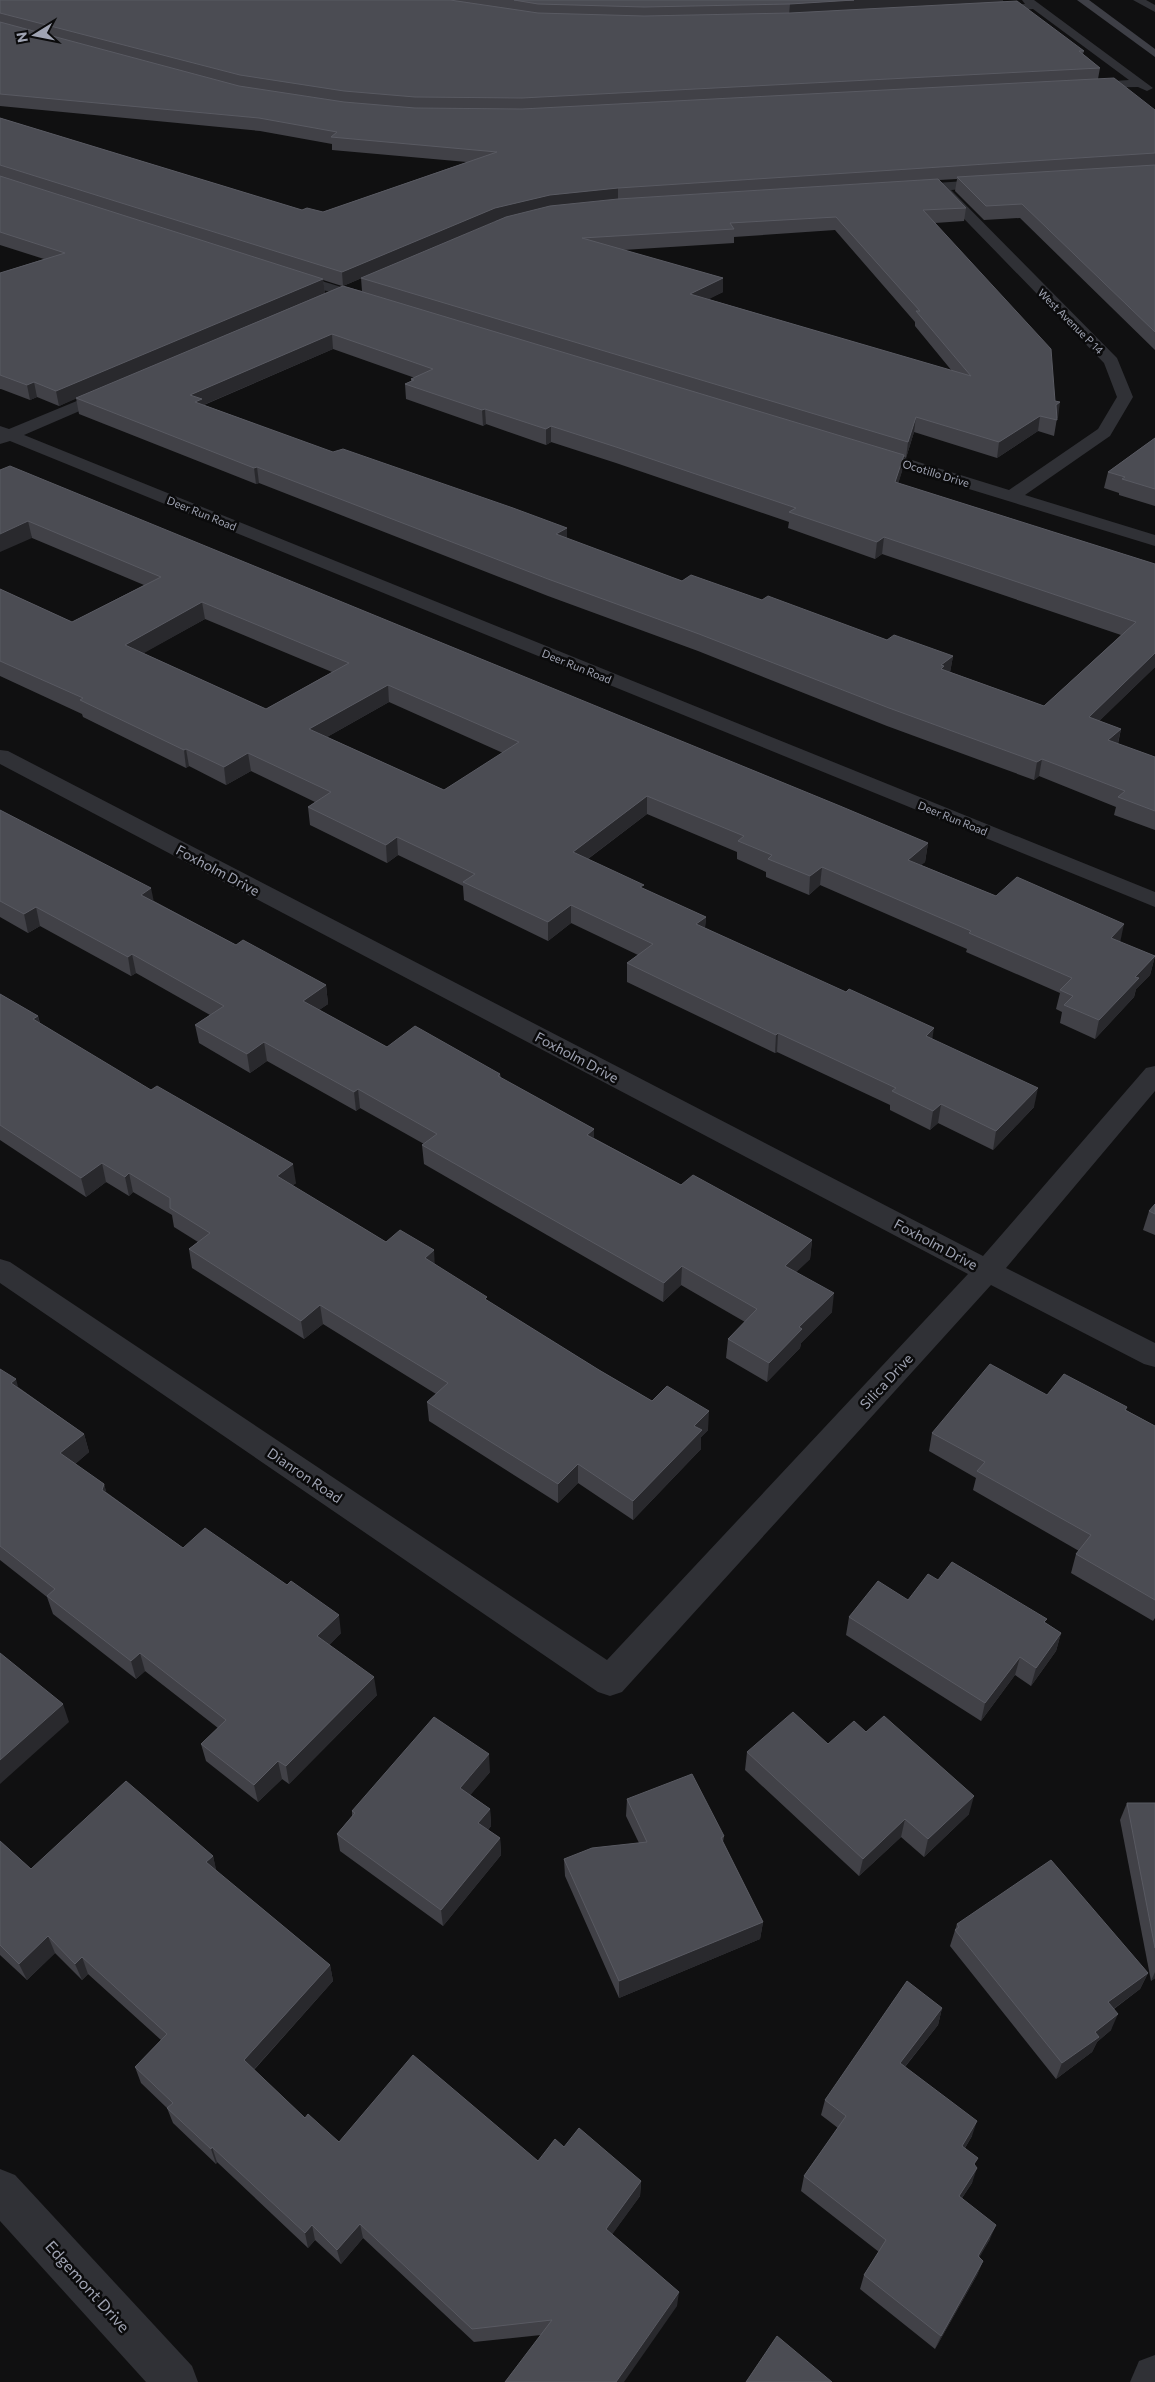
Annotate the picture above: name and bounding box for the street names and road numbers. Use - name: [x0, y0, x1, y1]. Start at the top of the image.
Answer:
- street label: West Avenue P 14: [1036, 286, 1107, 357]
- street label: Ocotillo Drive: [901, 457, 971, 489]
- street label: Deer Run Road: [165, 493, 239, 533]
- street label: Deer Run Road: [540, 646, 614, 686]
- street label: Deer Run Road: [916, 798, 990, 838]
- street label: Foxholm Drive: [173, 841, 263, 899]
- street label: Foxholm Drive: [532, 1028, 622, 1086]
- street label: Foxholm Drive: [891, 1215, 981, 1273]
- street label: Silica Drive: [856, 1350, 916, 1412]
- street label: Dianron Road: [264, 1444, 346, 1506]
- street label: Edgemont Drive: [42, 2236, 134, 2336]

